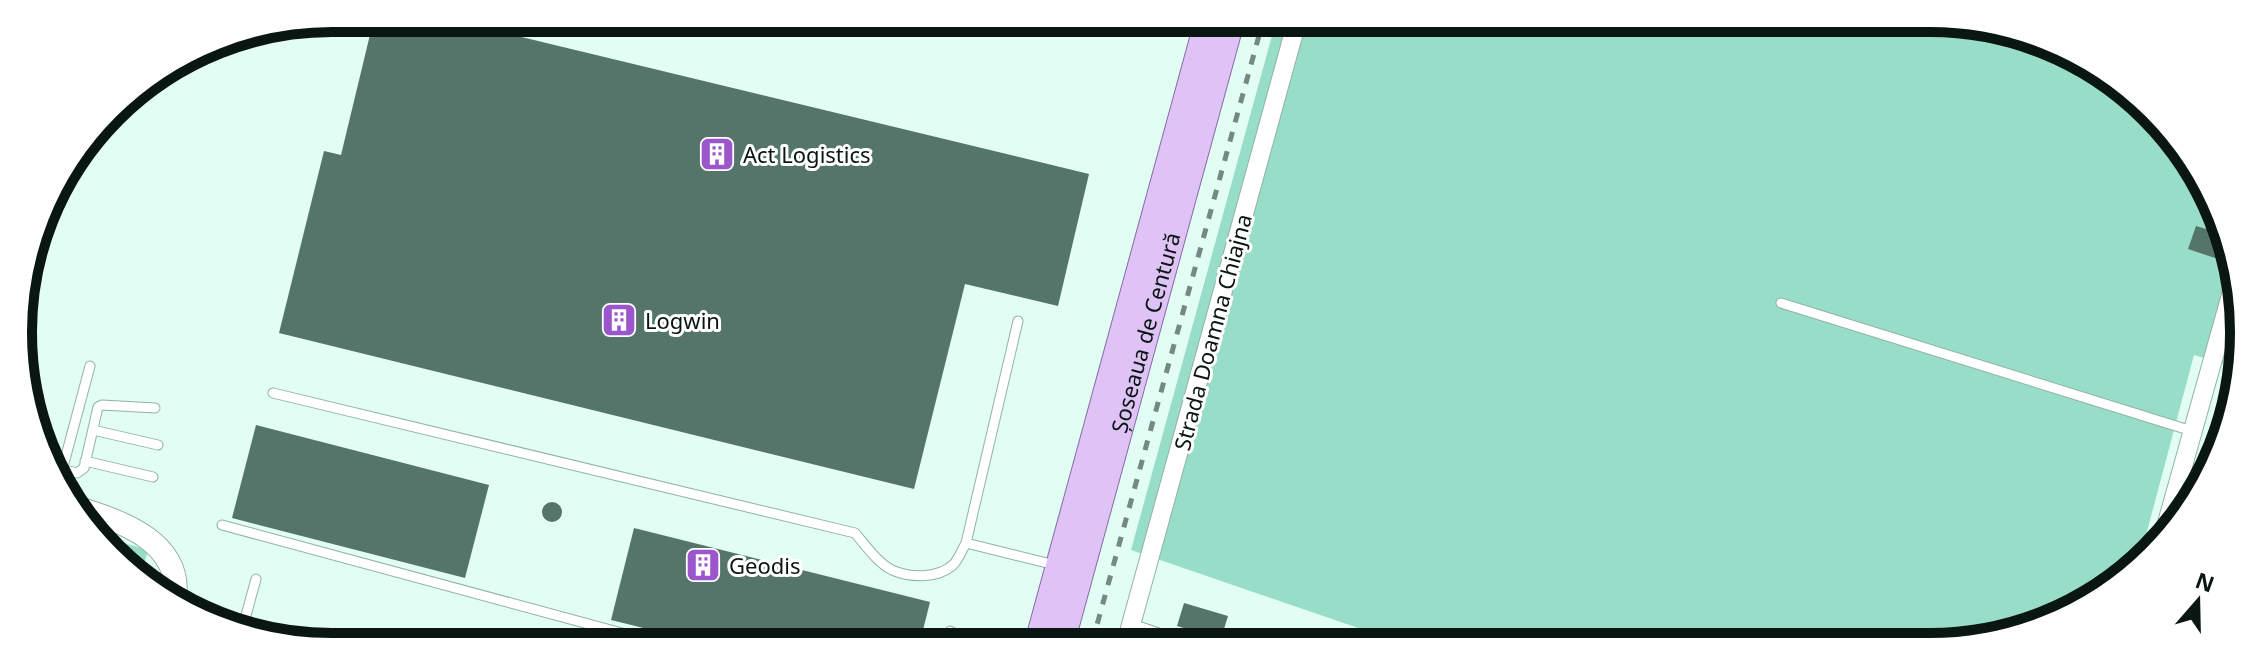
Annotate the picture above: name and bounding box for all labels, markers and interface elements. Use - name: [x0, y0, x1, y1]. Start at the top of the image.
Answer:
- building icon: Act Logistics: [698, 135, 736, 173]
- place label: Act Logistics: [743, 139, 871, 169]
- street label: Strada Doamna Chiajna: [1166, 210, 1258, 454]
- street label: Șoseaua de Centură: [1103, 229, 1187, 436]
- building icon: Logwin: [600, 301, 638, 339]
- place label: Logwin: [645, 305, 720, 335]
- building icon: Geodis: [684, 546, 722, 584]
- place label: Geodis: [729, 550, 800, 580]
- north arrow: [2158, 561, 2238, 641]
- text: N: [2192, 564, 2219, 598]

